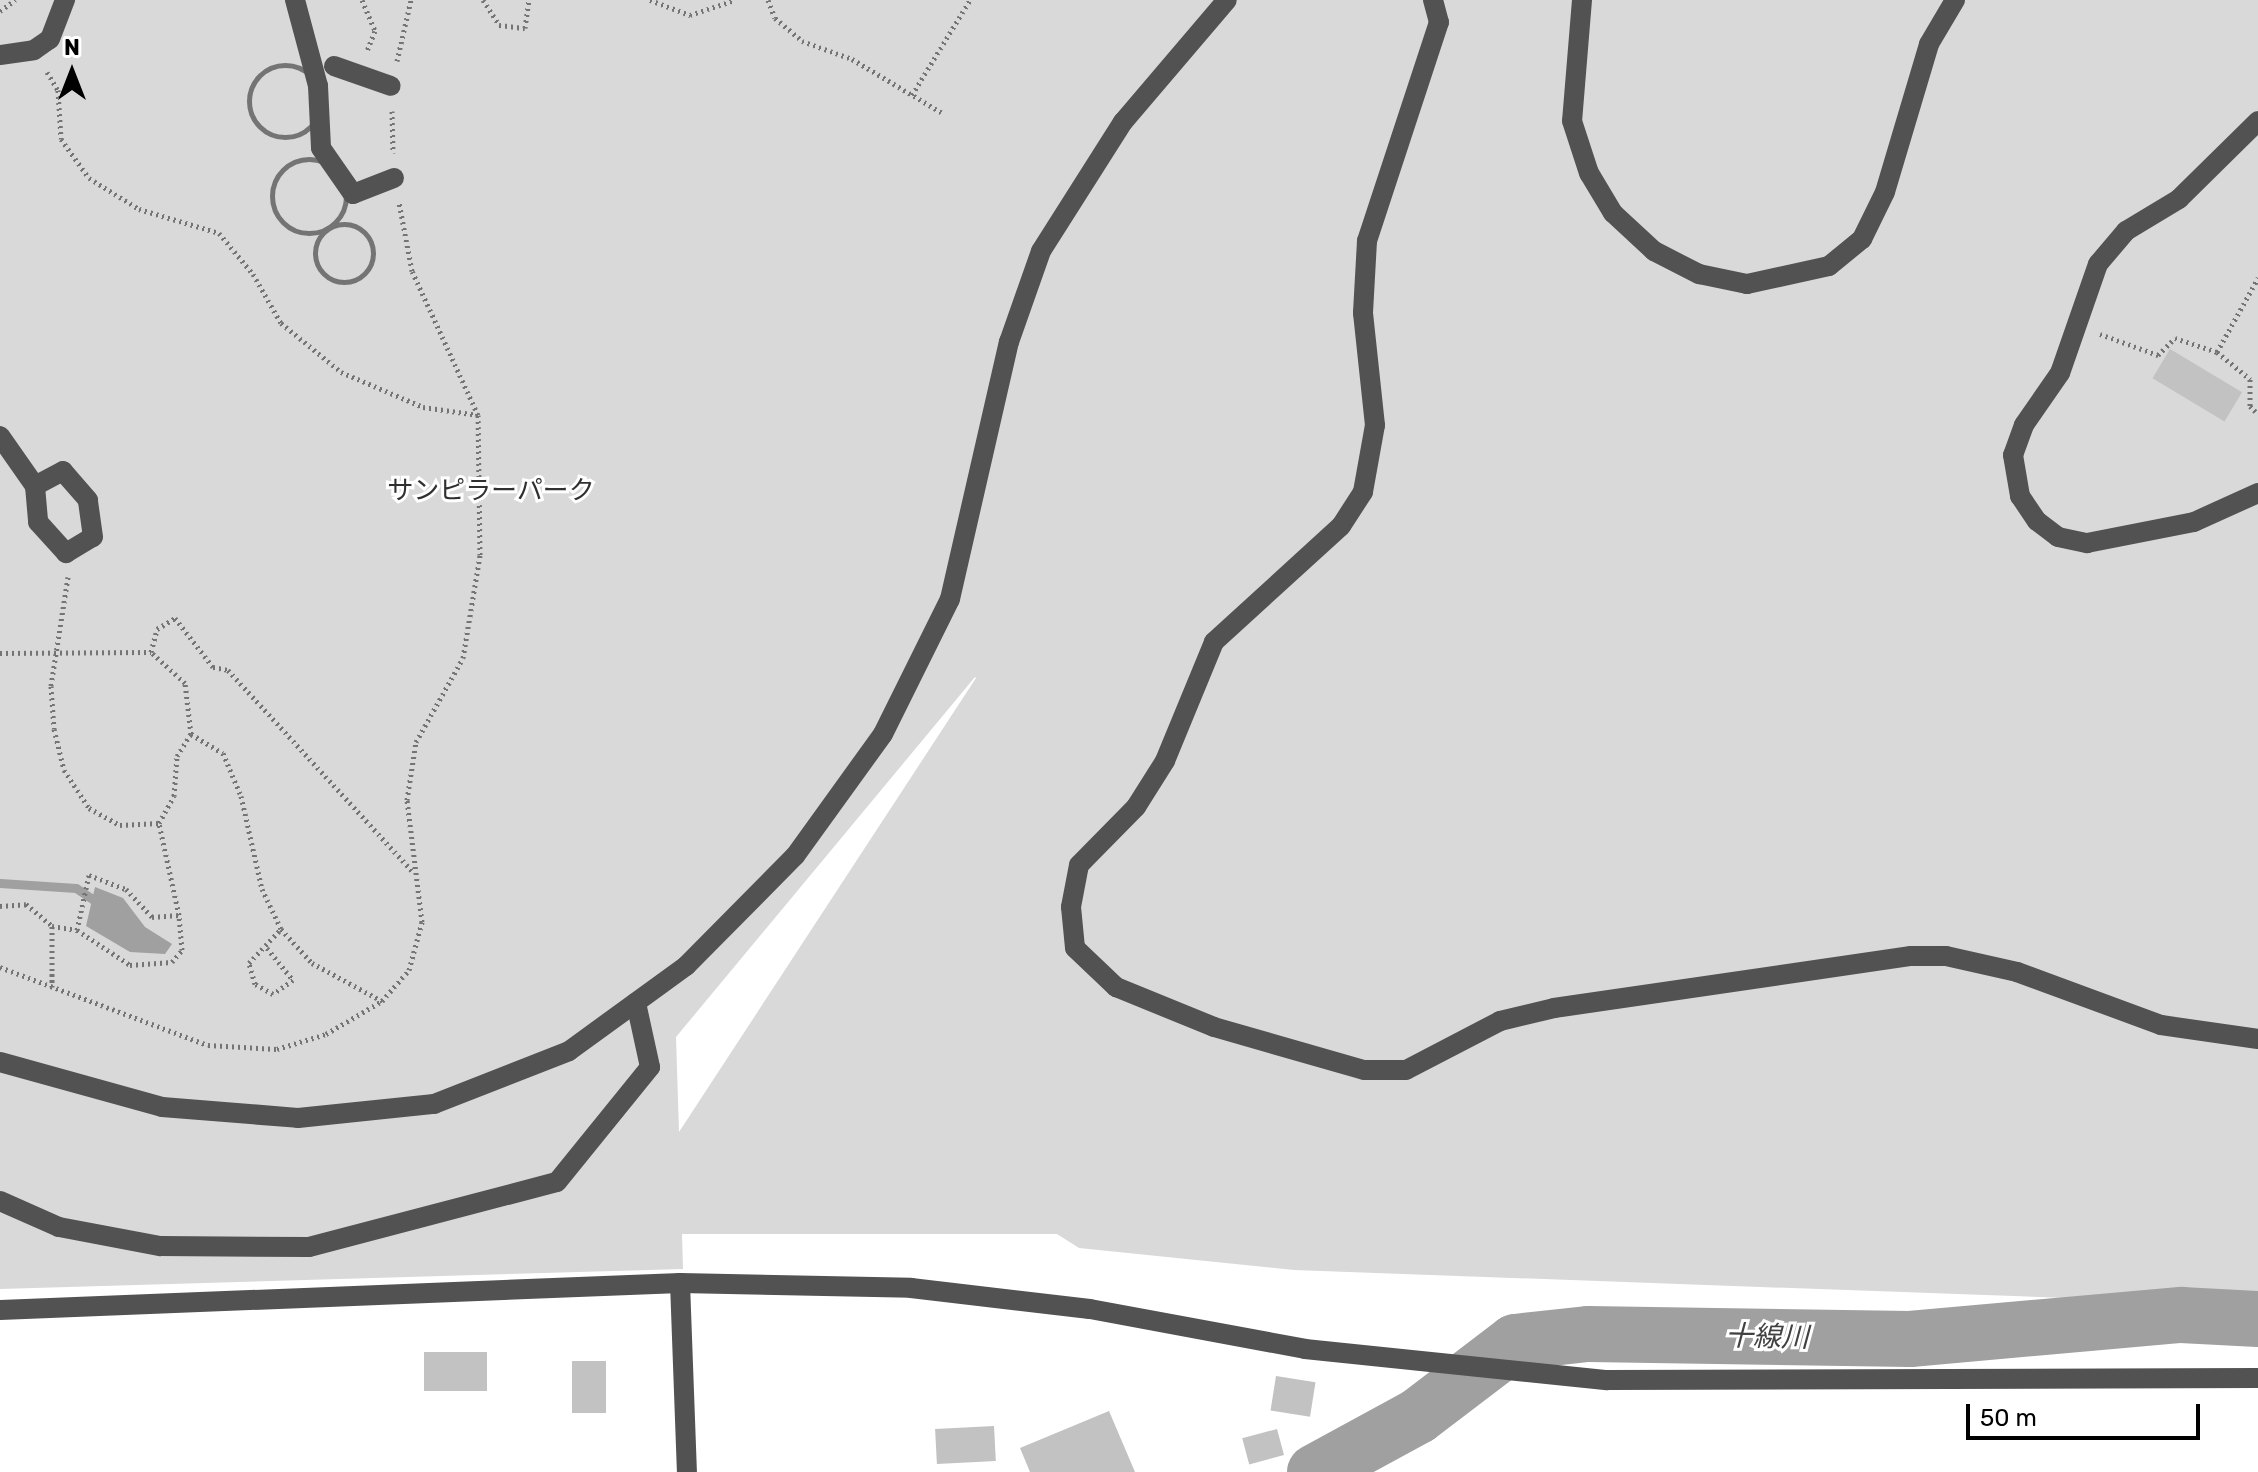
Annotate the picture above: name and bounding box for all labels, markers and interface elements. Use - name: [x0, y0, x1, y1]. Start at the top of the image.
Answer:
- north arrow: [32, 32, 112, 112]
- text: N: [64, 34, 80, 61]
- park label: サンピラーパーク: [387, 475, 595, 507]
- water label: 十線川: [1725, 1319, 1809, 1355]
- scale bar: [1970, 1388, 2204, 1438]
- text: 50 m: [1980, 1404, 2037, 1432]

